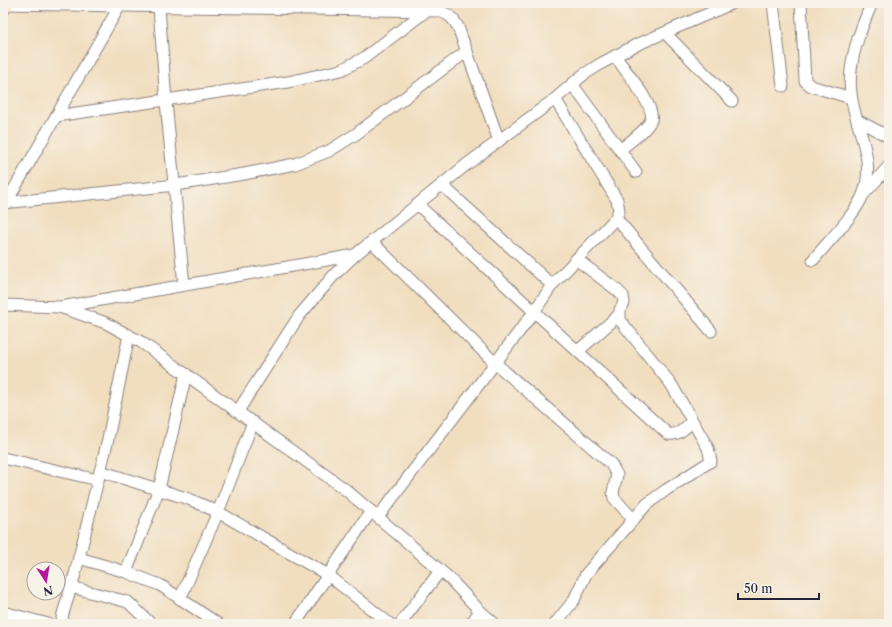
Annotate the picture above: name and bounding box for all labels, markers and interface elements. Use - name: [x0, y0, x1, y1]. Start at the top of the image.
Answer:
- north arrow: [26, 561, 66, 601]
- scale bar: [738, 575, 819, 601]
- text: 50 m: [744, 581, 773, 596]
- text: N: [42, 583, 54, 599]

